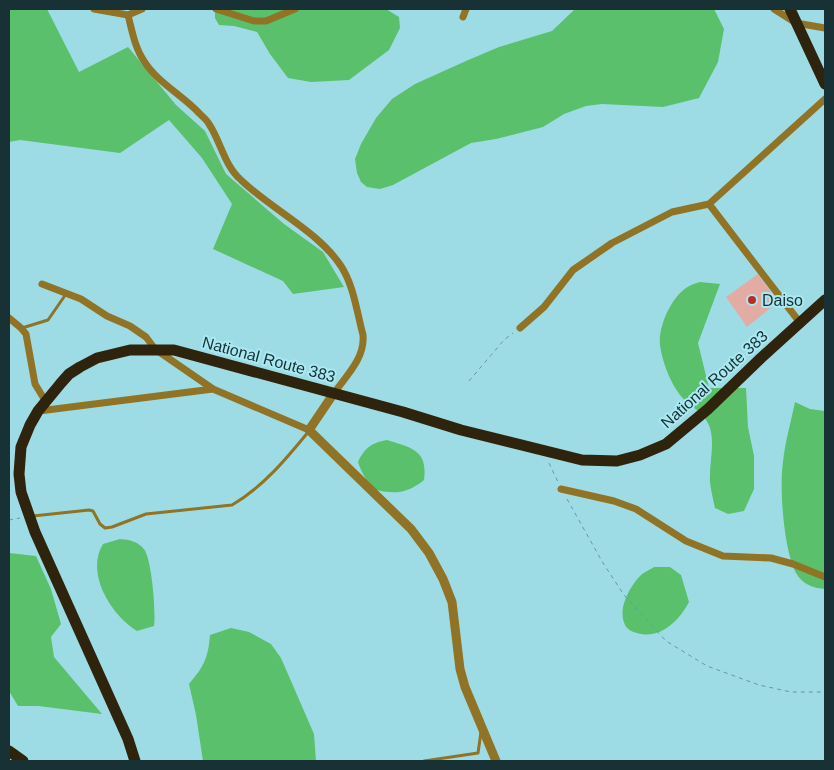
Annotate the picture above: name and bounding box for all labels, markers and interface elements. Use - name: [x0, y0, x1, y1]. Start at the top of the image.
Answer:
- place label: Daiso: [762, 292, 803, 309]
- marker: Daiso: [746, 294, 758, 306]
- street label: National Route 383: [658, 327, 771, 432]
- street label: National Route 383: [201, 334, 337, 385]

